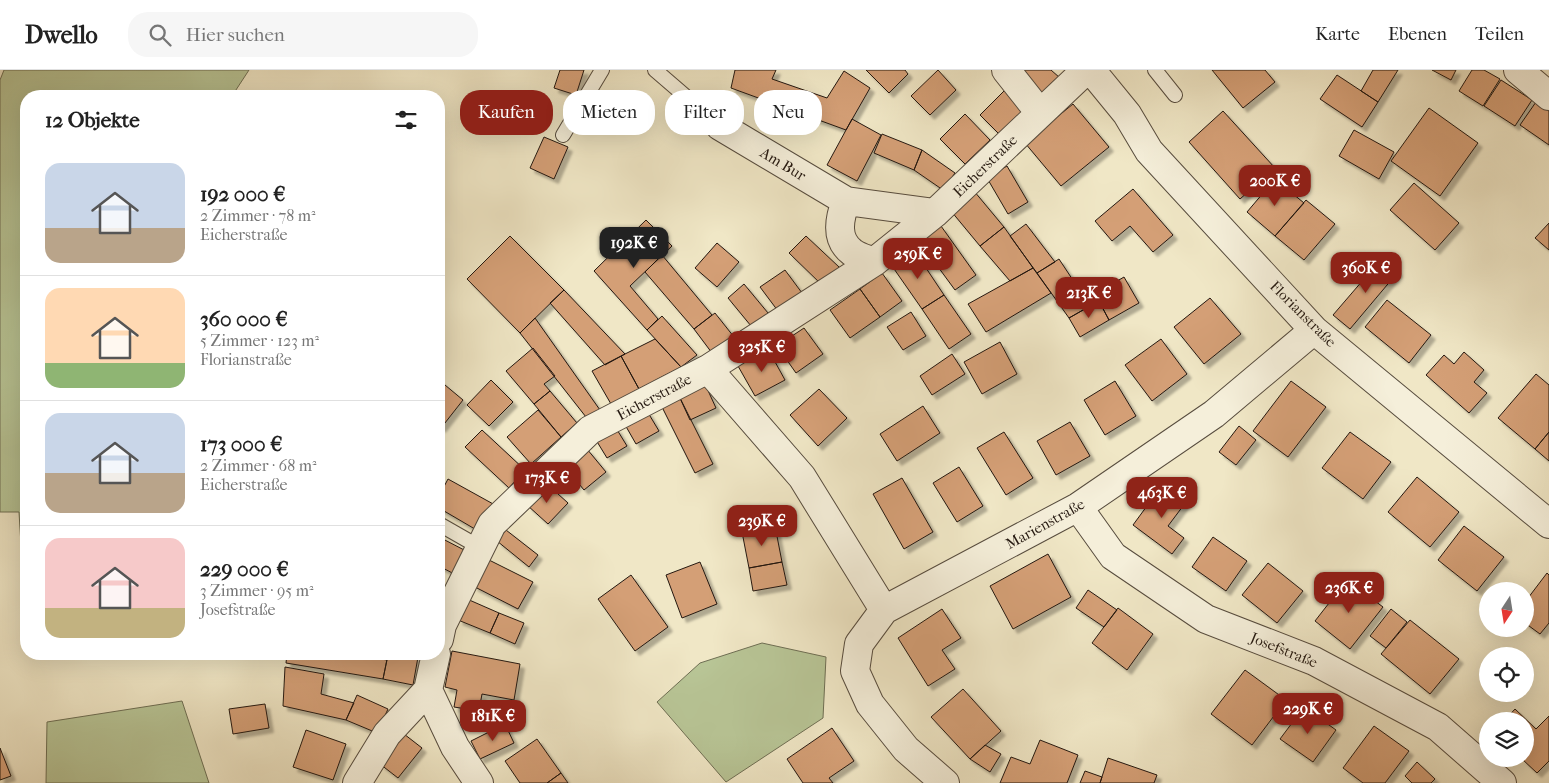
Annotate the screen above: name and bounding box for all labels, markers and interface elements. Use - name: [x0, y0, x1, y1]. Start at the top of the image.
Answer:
- search box: [128, 12, 478, 57]
- text: Dwello: [25, 21, 98, 49]
- icon: search: [146, 21, 174, 49]
- text: Hier suchen: [186, 24, 285, 46]
- text: Karte: [1315, 24, 1360, 45]
- text: Ebenen: [1388, 24, 1447, 45]
- text: Teilen: [1475, 24, 1524, 45]
- chip: Kaufen: [460, 90, 553, 135]
- chip: Mieten: [563, 90, 655, 135]
- chip: Filter: [665, 90, 744, 135]
- chip: Neu: [754, 90, 822, 135]
- icon: filters: [392, 106, 420, 134]
- text: 12 Objekte: [45, 108, 140, 132]
- street label: Eicherstraße: [949, 131, 1021, 201]
- street label: Am Bur: [756, 143, 810, 185]
- pin: 200K €: [1234, 164, 1316, 207]
- text: 200K €: [1250, 171, 1300, 190]
- text: 192 000 €: [200, 182, 286, 206]
- icon: home: [85, 183, 145, 243]
- text: 2 Zimmer · 78 m²: [200, 206, 316, 225]
- text: Eicherstraße: [200, 225, 288, 244]
- pin: 192K €: [593, 226, 675, 269]
- text: 192K €: [611, 233, 657, 252]
- pin: 259K €: [877, 238, 959, 280]
- text: 259K €: [894, 244, 942, 263]
- pin: 360K €: [1325, 252, 1407, 294]
- text: 360K €: [1342, 258, 1390, 277]
- pin: 213K €: [1048, 276, 1130, 319]
- street label: Florianstraße: [1266, 277, 1340, 351]
- text: 213K €: [1066, 283, 1112, 302]
- text: 360 000 €: [200, 307, 288, 331]
- icon: home: [85, 308, 145, 368]
- pin: 325K €: [721, 330, 803, 373]
- text: 5 Zimmer · 123 m²: [200, 331, 319, 350]
- text: 325K €: [739, 337, 785, 356]
- text: Florianstraße: [200, 350, 292, 369]
- street label: Eicherstraße: [614, 370, 695, 424]
- text: 173 000 €: [200, 432, 282, 456]
- icon: home: [85, 433, 145, 493]
- text: 2 Zimmer · 68 m²: [200, 456, 317, 475]
- pin: 173K €: [506, 462, 588, 504]
- text: 173K €: [525, 468, 569, 487]
- text: Eicherstraße: [200, 475, 288, 494]
- pin: 463K €: [1121, 476, 1203, 519]
- text: 463K €: [1137, 483, 1187, 502]
- street label: Marienstraße: [1002, 495, 1088, 553]
- pin: 239K €: [721, 504, 803, 547]
- text: 239K €: [738, 511, 786, 530]
- text: 229 000 €: [200, 557, 289, 581]
- icon: home: [85, 558, 145, 618]
- pin: 236K €: [1308, 572, 1390, 614]
- text: 236K €: [1325, 578, 1373, 597]
- text: 3 Zimmer · 95 m²: [200, 581, 313, 600]
- north arrow: [1479, 582, 1534, 638]
- map controls: [1479, 582, 1534, 767]
- text: Josefstraße: [200, 600, 275, 619]
- street label: Josefstraße: [1247, 628, 1321, 672]
- button: locate: [1479, 647, 1534, 702]
- pin: 229K €: [1267, 692, 1349, 735]
- text: 229K €: [1283, 699, 1333, 718]
- pin: 181K €: [452, 700, 534, 742]
- text: 181K €: [471, 706, 515, 725]
- button: layers: [1479, 712, 1534, 767]

